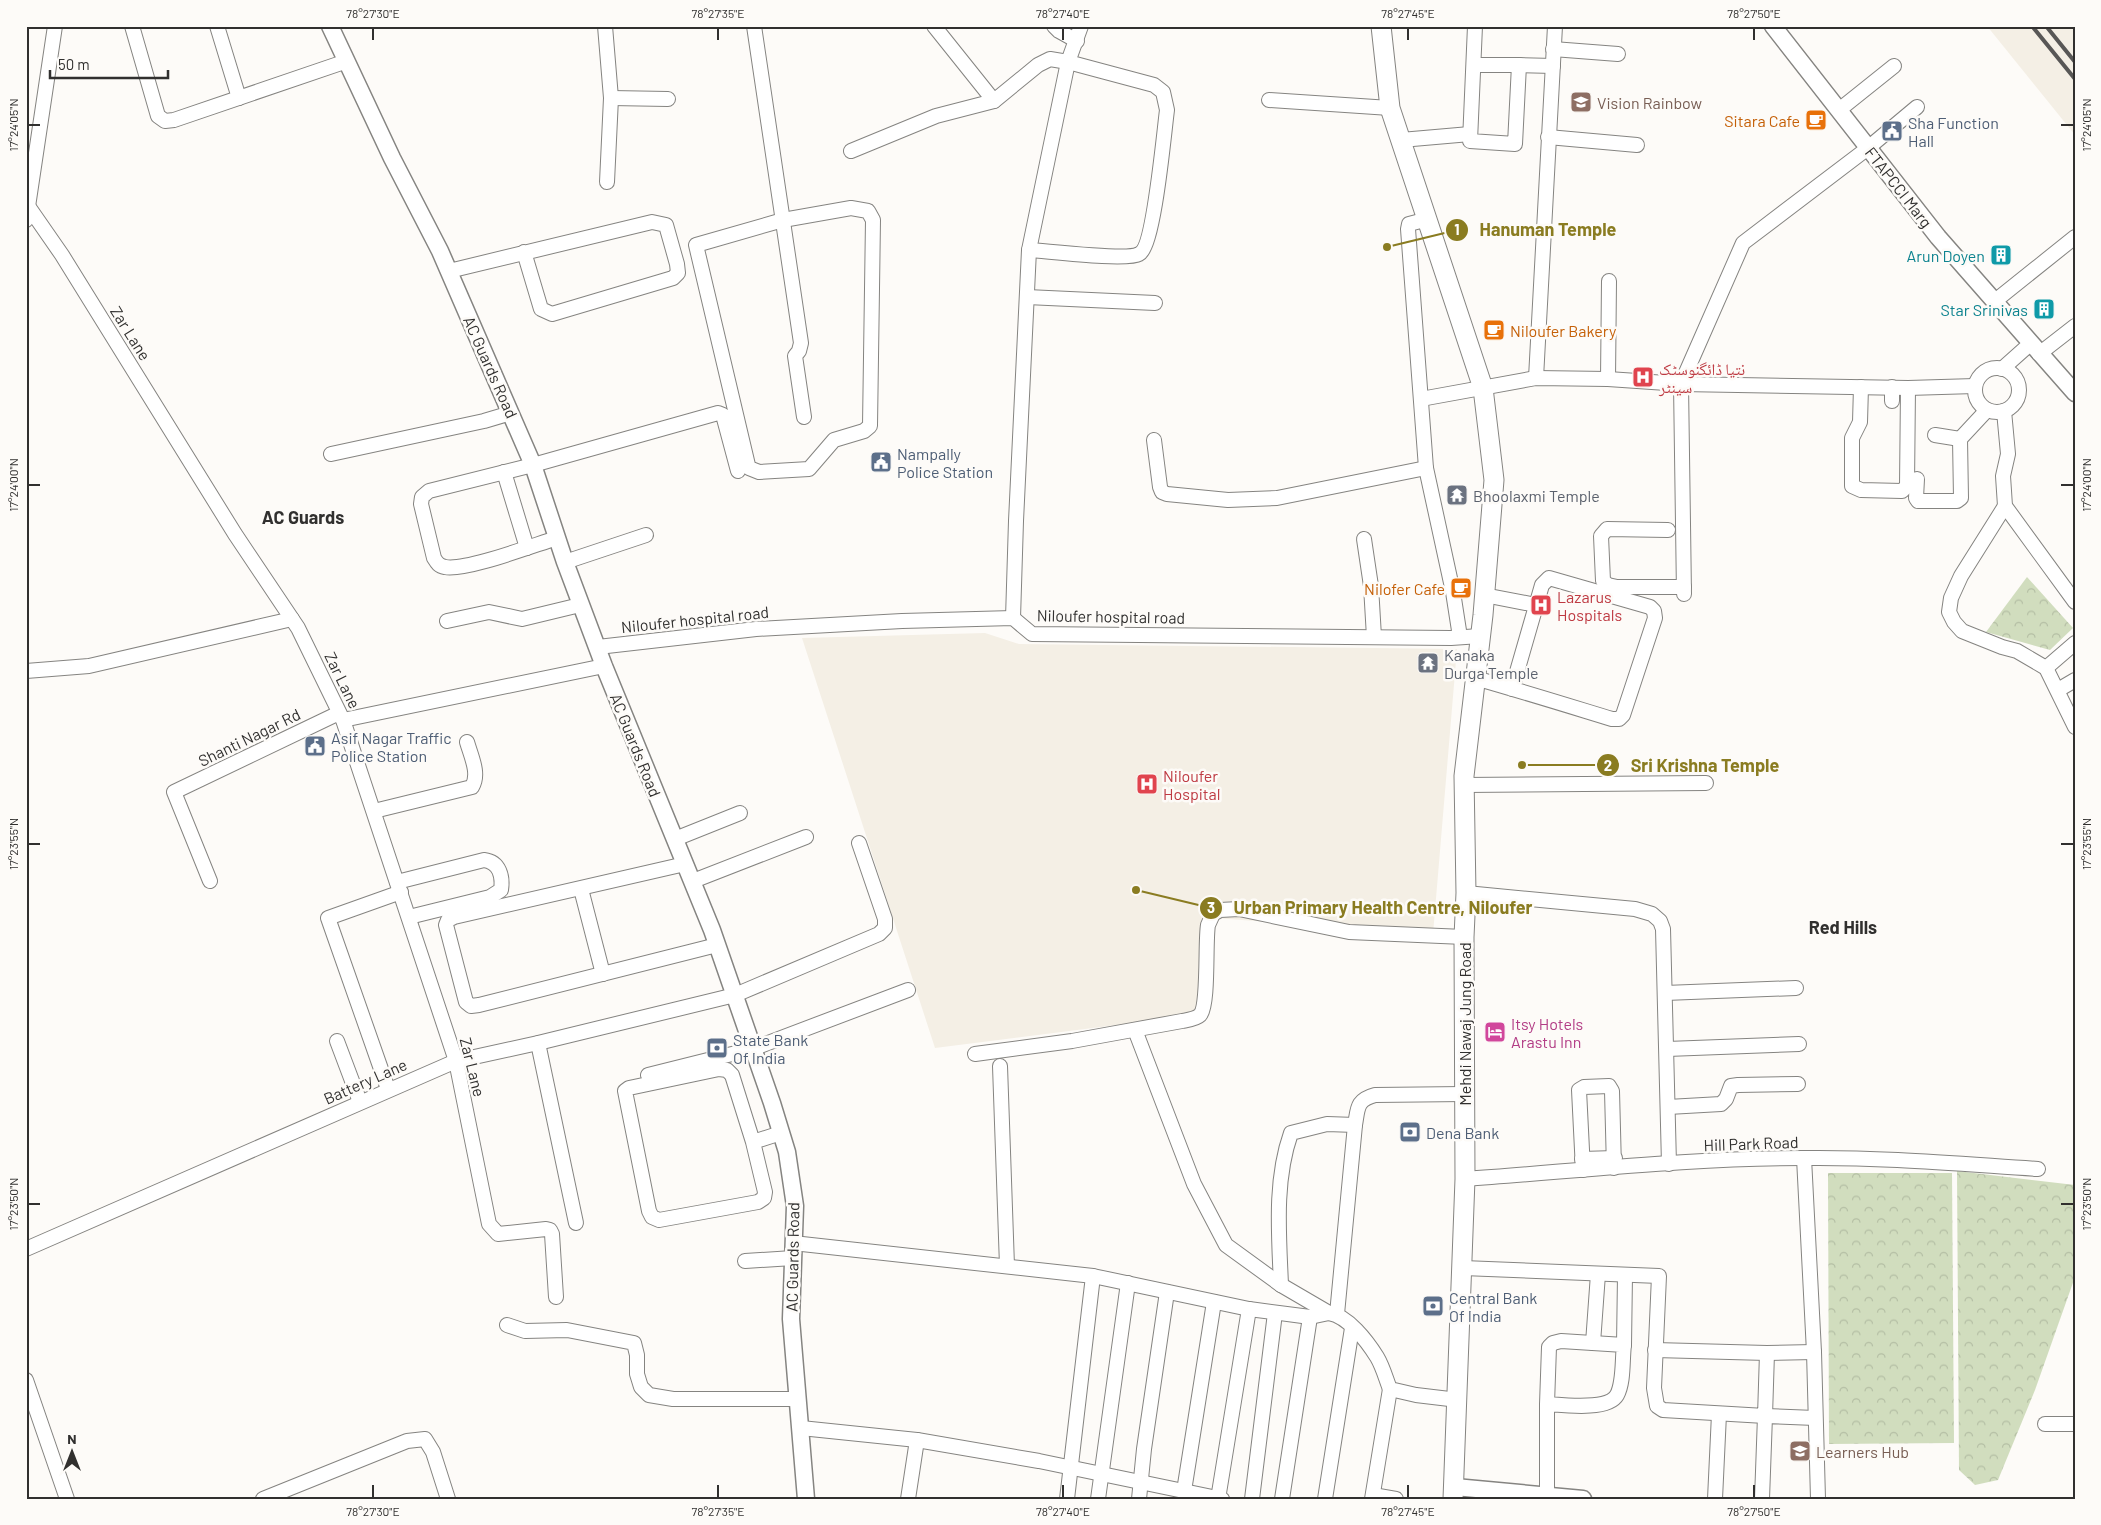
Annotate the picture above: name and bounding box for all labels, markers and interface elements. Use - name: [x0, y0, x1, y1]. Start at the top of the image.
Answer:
- text: 78°27'30"E: [346, 6, 400, 20]
- text: 78°27'35"E: [692, 6, 744, 20]
- text: 78°27'40"E: [1036, 6, 1090, 20]
- text: 78°27'45"E: [1381, 6, 1435, 20]
- text: 78°27'50"E: [1727, 6, 1781, 20]
- scale bar: [50, 48, 168, 80]
- text: 50 m: [58, 55, 90, 73]
- school or university icon: Vision Rainbow: [1569, 90, 1593, 114]
- place label: Vision Rainbow: [1597, 93, 1703, 112]
- text: 17°24'05"N: [6, 98, 20, 152]
- text: 17°24'05"N: [2079, 98, 2093, 152]
- cafe icon: Sitara Cafe: [1804, 108, 1828, 132]
- place label: Sitara Cafe: [1724, 111, 1800, 130]
- place label: Sha Function Hall: [1908, 113, 1999, 150]
- public building icon: Sha Function Hall: [1880, 119, 1904, 143]
- street label: FTAPCCI Marg: [1862, 143, 1936, 231]
- callout: Hanuman Temple: [1444, 213, 1626, 246]
- text: Hanuman Temple: [1480, 218, 1617, 240]
- text: 1: [1454, 220, 1460, 238]
- building icon: Arun Doyen: [1989, 243, 2013, 267]
- place label: Arun Doyen: [1907, 246, 1985, 265]
- building icon: Star Srinivas: [2032, 297, 2056, 321]
- place label: Star Srinivas: [1940, 300, 2028, 319]
- street label: Zar Lane: [107, 302, 155, 364]
- street label: AC Guards Road: [460, 313, 522, 421]
- cafe icon: Niloufer Bakery: [1482, 318, 1506, 342]
- place label: Niloufer Bakery: [1510, 321, 1617, 340]
- place label: نتیا ڈائگنوسٹک سینٹر: [1658, 359, 1745, 397]
- hospital icon: نتیا ڈائگنوسٹک سینٹر: [1631, 365, 1655, 389]
- place label: Nampally Police Station: [897, 444, 993, 481]
- public building icon: Nampally Police Station: [869, 450, 893, 474]
- text: 17°24'00"N: [6, 458, 20, 512]
- text: 17°24'00"N: [2079, 458, 2093, 512]
- temple icon: Bhoolaxmi Temple: [1445, 483, 1469, 507]
- place label: Bhoolaxmi Temple: [1473, 486, 1600, 505]
- district label: AC Guards: [262, 506, 344, 528]
- cafe icon: Nilofer Cafe: [1449, 576, 1473, 600]
- place label: Nilofer Cafe: [1364, 579, 1445, 598]
- place label: Lazarus Hospitals: [1557, 587, 1622, 624]
- hospital icon: Lazarus Hospitals: [1529, 593, 1553, 617]
- street label: Niloufer hospital road: [620, 602, 770, 636]
- street label: Niloufer hospital road: [1037, 605, 1185, 627]
- place label: Kanaka Durga Temple: [1444, 645, 1539, 682]
- street label: Zar Lane: [321, 649, 365, 711]
- temple icon: Kanaka Durga Temple: [1416, 651, 1440, 675]
- street label: AC Guards Road: [607, 691, 665, 799]
- street label: Shanti Nagar Rd: [195, 704, 303, 770]
- place label: Asif Nagar Traffic Police Station: [331, 728, 452, 765]
- public building icon: Asif Nagar Traffic Police Station: [303, 734, 327, 758]
- callout: Sri Krishna Temple: [1596, 749, 1790, 782]
- text: Sri Krishna Temple: [1631, 754, 1780, 776]
- text: 2: [1604, 756, 1612, 774]
- place label: Niloufer Hospital: [1163, 766, 1220, 803]
- hospital icon: Niloufer Hospital: [1135, 772, 1159, 796]
- text: 17°23'55"N: [6, 818, 20, 870]
- text: 17°23'55"N: [2079, 818, 2093, 870]
- callout: Urban Primary Health Centre, Niloufer: [1198, 891, 1542, 924]
- text: Urban Primary Health Centre, Niloufer: [1234, 896, 1533, 918]
- text: 3: [1207, 898, 1215, 916]
- district label: Red Hills: [1809, 916, 1877, 938]
- street label: Mehdi Nawaj Jung Road: [1455, 942, 1474, 1106]
- place label: Itsy Hotels Arastu Inn: [1511, 1014, 1583, 1051]
- hotel icon: Itsy Hotels Arastu Inn: [1483, 1020, 1507, 1044]
- place label: State Bank Of India: [733, 1030, 808, 1067]
- street label: Zar Lane: [456, 1035, 490, 1099]
- bank icon: State Bank Of India: [705, 1036, 729, 1060]
- street label: Battery Lane: [320, 1054, 410, 1108]
- bank icon: Dena Bank: [1398, 1120, 1422, 1144]
- place label: Dena Bank: [1426, 1123, 1499, 1142]
- street label: Hill Park Road: [1703, 1132, 1799, 1154]
- text: 17°23'50"N: [6, 1178, 20, 1230]
- text: 17°23'50"N: [2079, 1178, 2093, 1230]
- street label: AC Guards Road: [782, 1202, 802, 1312]
- place label: Central Bank Of India: [1449, 1288, 1537, 1325]
- bank icon: Central Bank Of India: [1421, 1294, 1445, 1318]
- north arrow: [48, 1428, 98, 1478]
- text: N: [67, 1430, 77, 1447]
- school or university icon: Learners Hub: [1788, 1439, 1812, 1463]
- place label: Learners Hub: [1816, 1442, 1909, 1461]
- text: 78°27'30"E: [346, 1504, 400, 1518]
- text: 78°27'35"E: [692, 1504, 744, 1518]
- text: 78°27'40"E: [1036, 1504, 1090, 1518]
- text: 78°27'45"E: [1381, 1504, 1435, 1518]
- text: 78°27'50"E: [1727, 1504, 1781, 1518]

